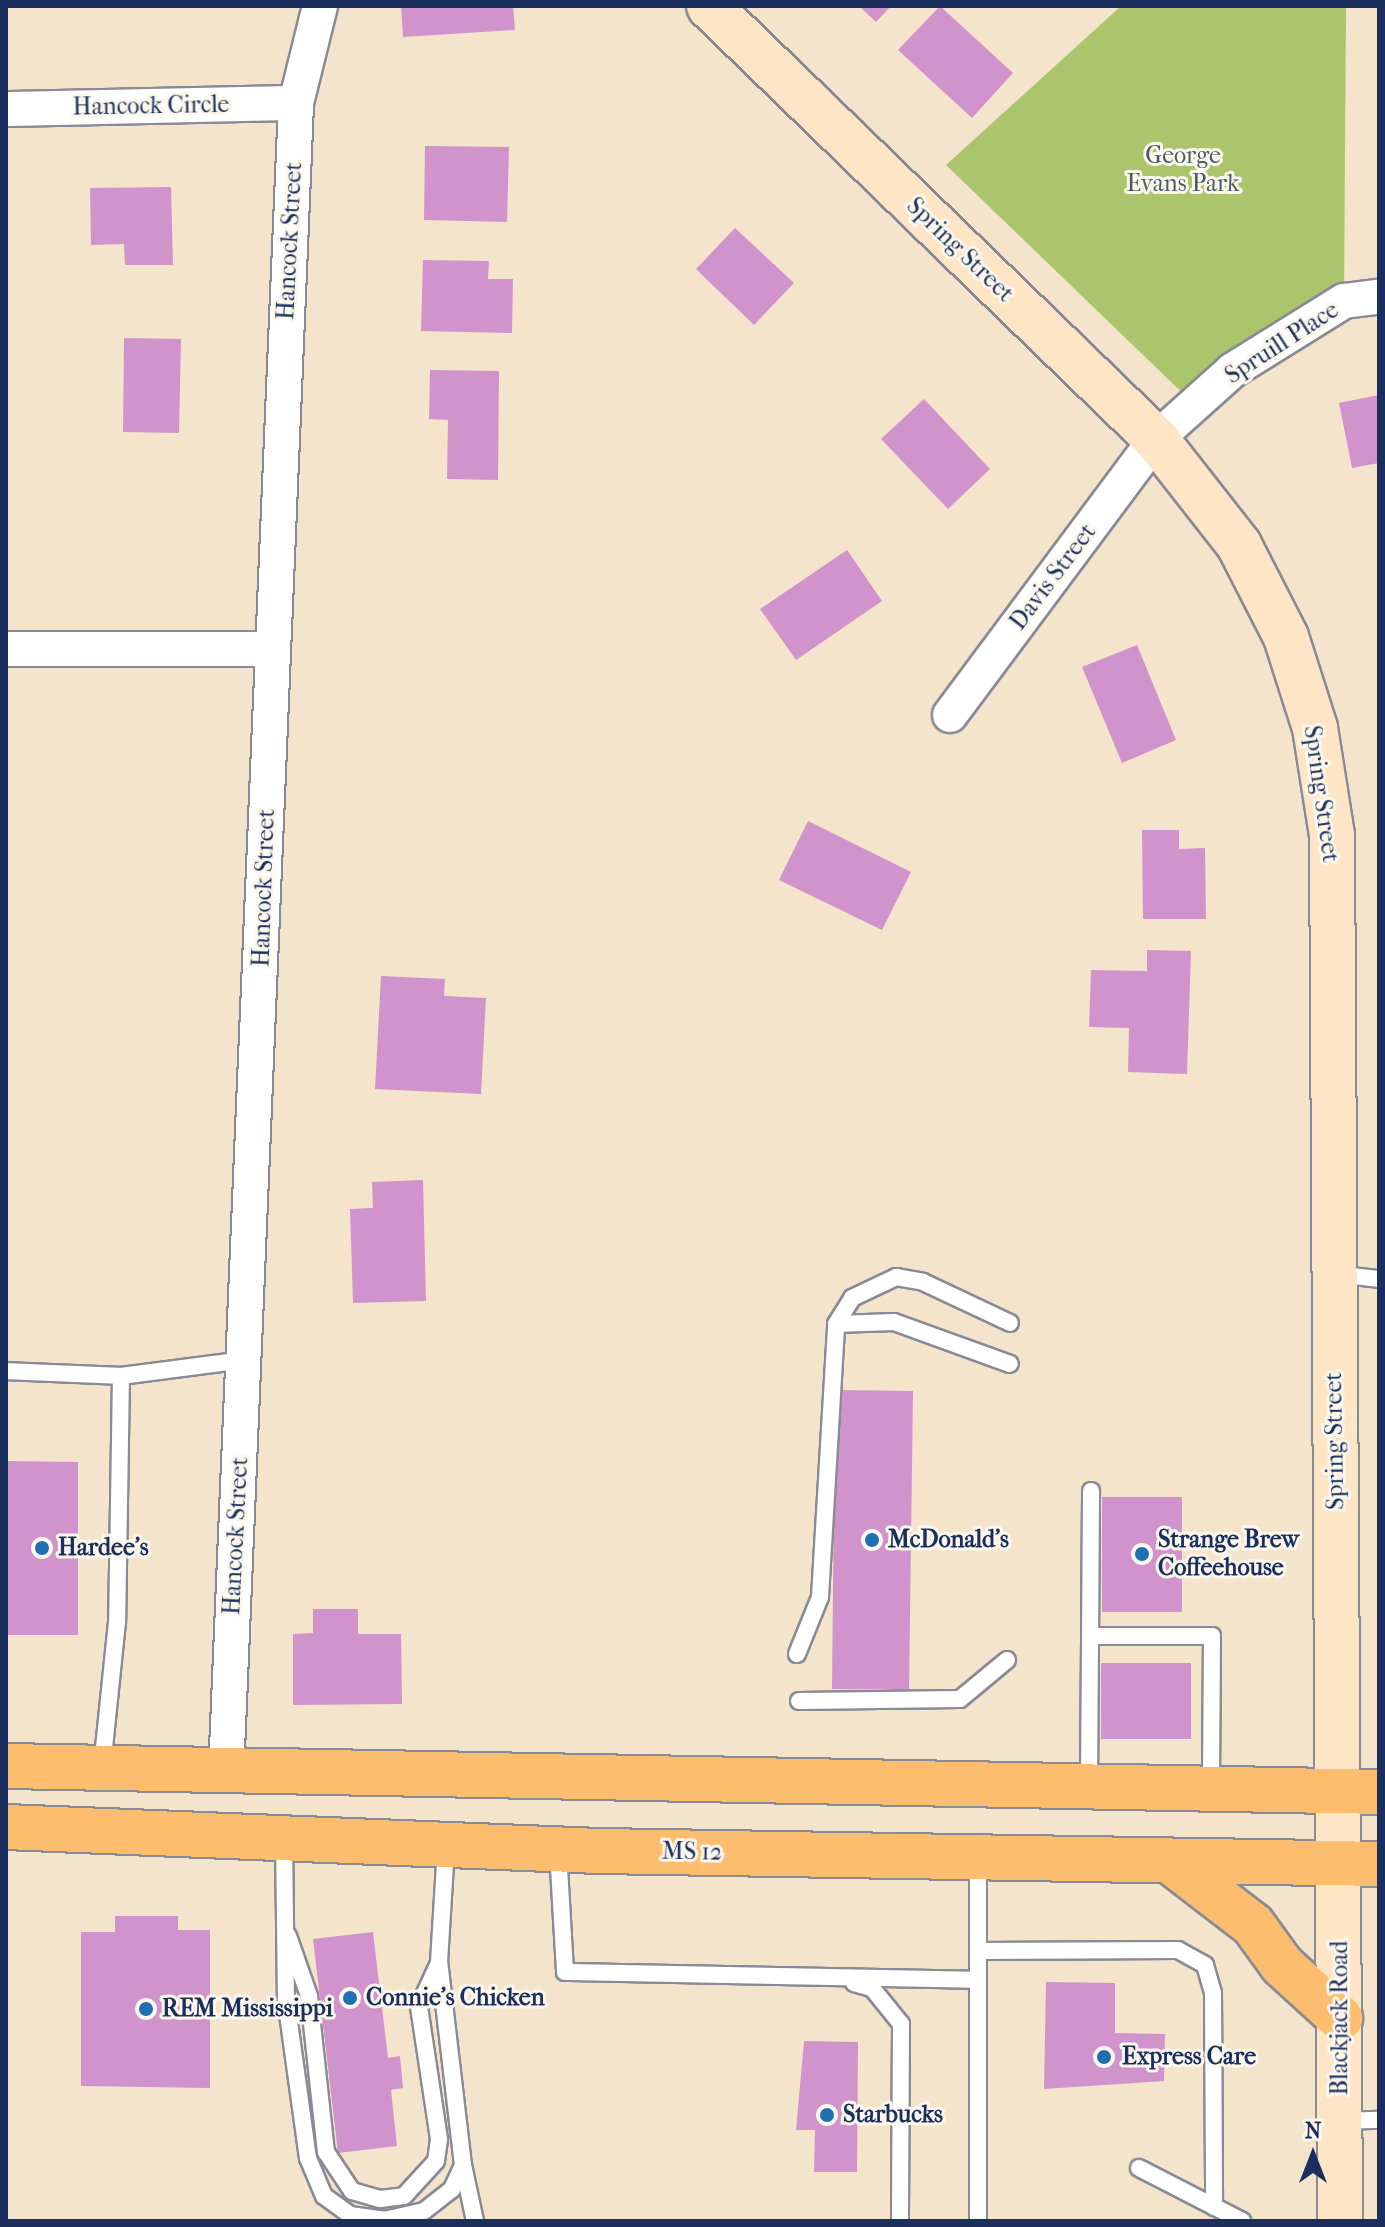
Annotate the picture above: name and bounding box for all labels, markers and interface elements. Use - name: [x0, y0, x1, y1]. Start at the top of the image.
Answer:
- street label: Hancock Circle: [72, 90, 230, 122]
- park label: George Evans Park: [1127, 142, 1239, 198]
- street label: Hancock Street: [271, 161, 309, 321]
- street label: Spring Street: [900, 192, 1020, 308]
- street label: Spruill Place: [1220, 296, 1344, 390]
- street label: Davis Street: [1004, 518, 1102, 636]
- street label: Spring Street: [1297, 724, 1345, 864]
- street label: Hancock Street: [247, 809, 281, 967]
- street label: Spring Street: [1319, 1372, 1351, 1510]
- street label: Hancock Street: [217, 1456, 255, 1616]
- place label: McDonald's: [888, 1526, 1009, 1554]
- place label: Strange Brew Coffeehouse: [1158, 1526, 1299, 1582]
- marker: McDonald's: [863, 1531, 881, 1549]
- place label: Hardee's: [58, 1534, 149, 1562]
- marker: Hardee's: [33, 1539, 51, 1557]
- marker: Strange Brew Coffeehouse: [1133, 1545, 1151, 1563]
- street label: MS 12: [662, 1837, 722, 1867]
- street label: Blackjack Road: [1326, 1941, 1354, 2095]
- place label: Connie's Chicken: [366, 1984, 545, 2012]
- marker: Connie's Chicken: [341, 1989, 359, 2007]
- place label: REM Mississippi: [162, 1995, 333, 2023]
- marker: REM Mississippi: [137, 2000, 155, 2018]
- place label: Express Care: [1122, 2043, 1256, 2071]
- marker: Express Care: [1093, 2046, 1115, 2068]
- place label: Starbucks: [843, 2101, 943, 2129]
- marker: Starbucks: [818, 2106, 836, 2124]
- north arrow: [1273, 2115, 1353, 2195]
- text: N: [1305, 2118, 1321, 2144]

